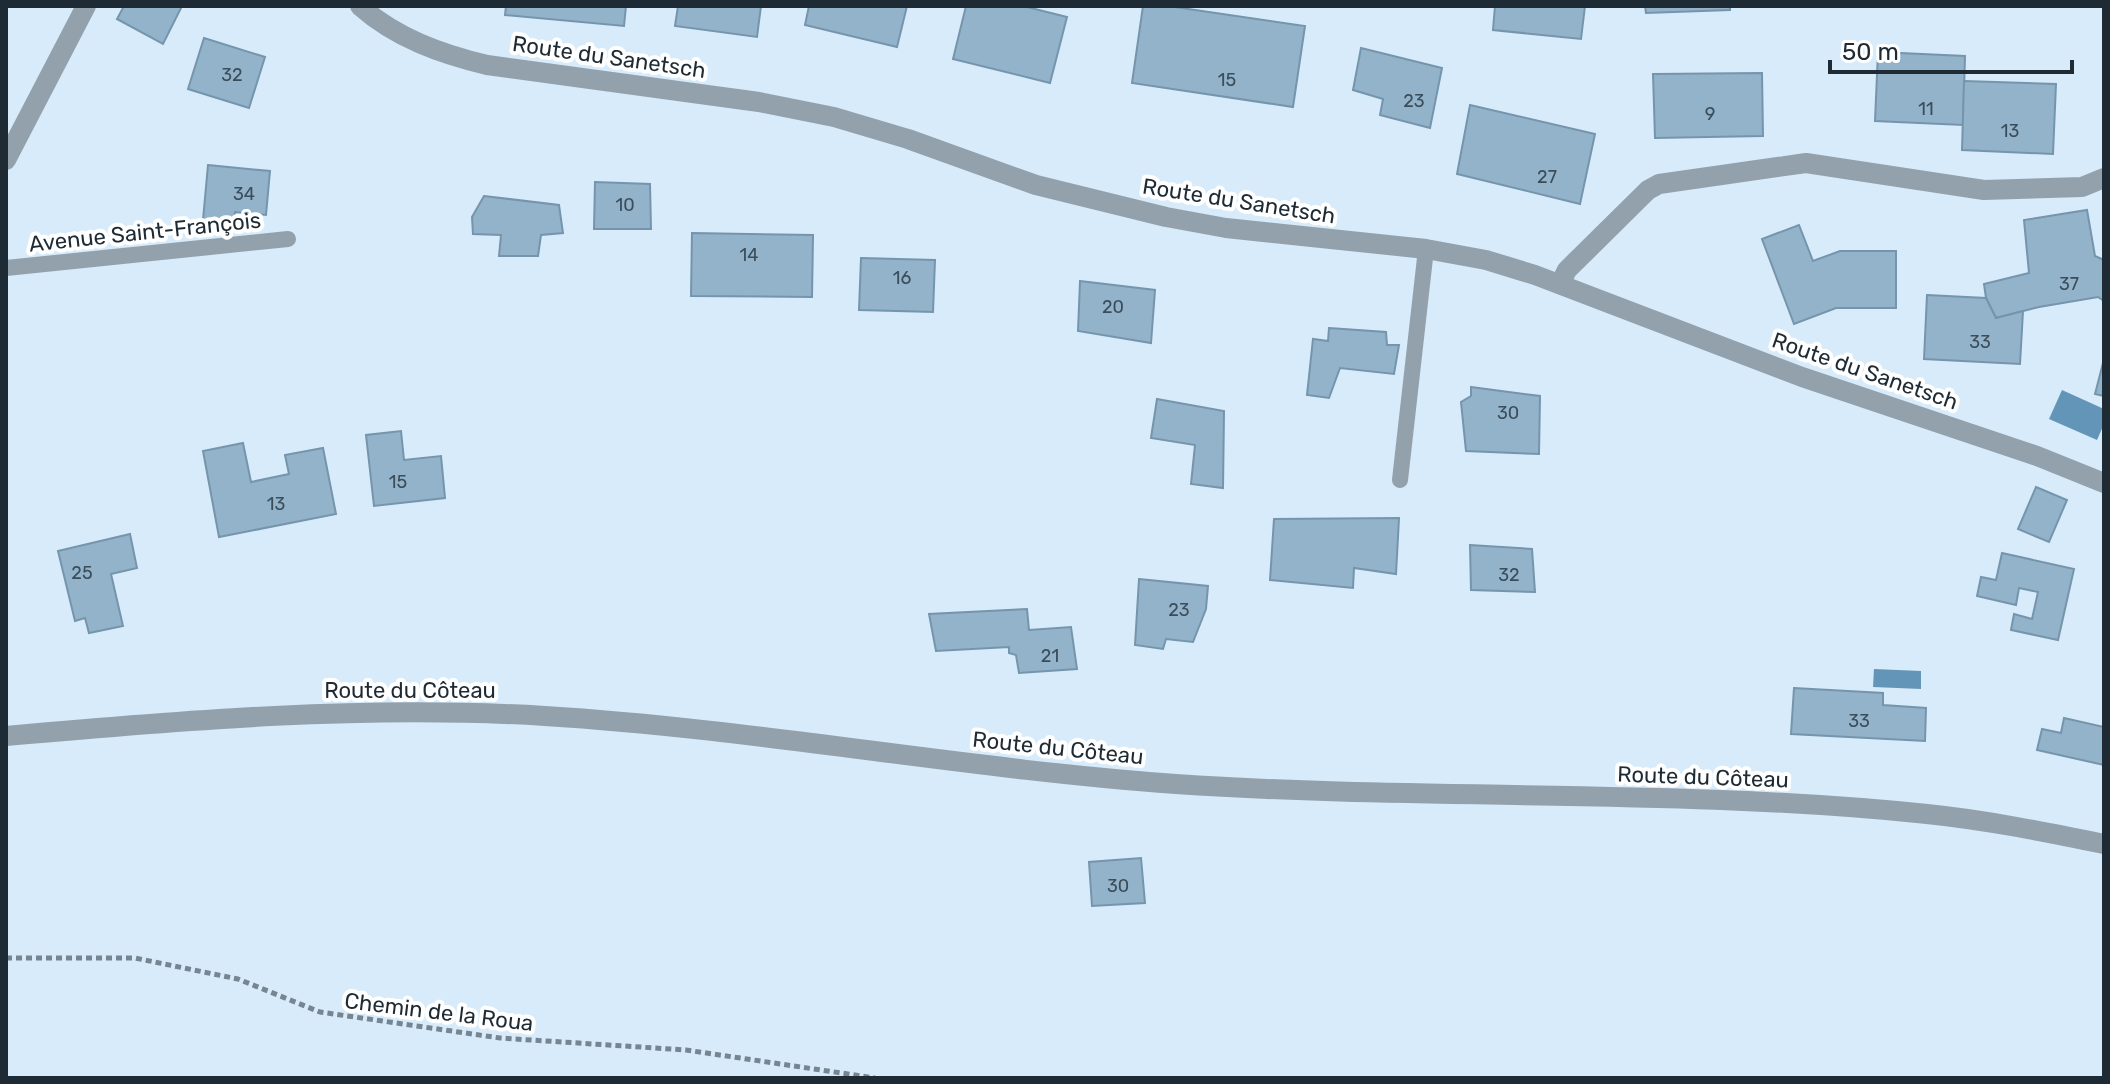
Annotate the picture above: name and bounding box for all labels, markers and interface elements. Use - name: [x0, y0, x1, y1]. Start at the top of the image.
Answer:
- scale bar: [1830, 24, 2072, 74]
- street label: Route du Sanetsch: [511, 30, 707, 84]
- text: 50 m: [1842, 38, 1899, 66]
- house number: 32: [221, 64, 243, 86]
- house number: 15: [1218, 69, 1236, 91]
- house number: 23: [1403, 90, 1425, 112]
- house number: 11: [1918, 98, 1934, 120]
- house number: 9: [1705, 103, 1715, 125]
- house number: 13: [2001, 120, 2019, 142]
- house number: 27: [1537, 166, 1557, 188]
- street label: Route du Sanetsch: [1141, 172, 1337, 230]
- house number: 34: [233, 183, 255, 205]
- house number: 10: [615, 194, 635, 216]
- street label: Avenue Saint-François: [28, 206, 262, 258]
- house number: 14: [740, 244, 758, 266]
- house number: 16: [893, 267, 911, 289]
- house number: 37: [2059, 273, 2079, 295]
- house number: 20: [1102, 296, 1124, 318]
- street label: Route du Sanetsch: [1768, 326, 1962, 416]
- house number: 33: [1969, 331, 1991, 353]
- house number: 30: [1497, 402, 1519, 424]
- house number: 15: [389, 471, 407, 493]
- house number: 13: [267, 493, 285, 515]
- house number: 25: [71, 562, 93, 584]
- house number: 32: [1498, 564, 1520, 586]
- house number: 23: [1168, 599, 1190, 621]
- house number: 21: [1041, 645, 1059, 667]
- street label: Route du Côteau: [324, 677, 496, 704]
- house number: 33: [1848, 710, 1870, 732]
- street label: Route du Côteau: [971, 726, 1145, 770]
- street label: Route du Côteau: [1617, 761, 1789, 793]
- house number: 30: [1107, 875, 1129, 897]
- street label: Chemin de la Roua: [343, 987, 535, 1037]

